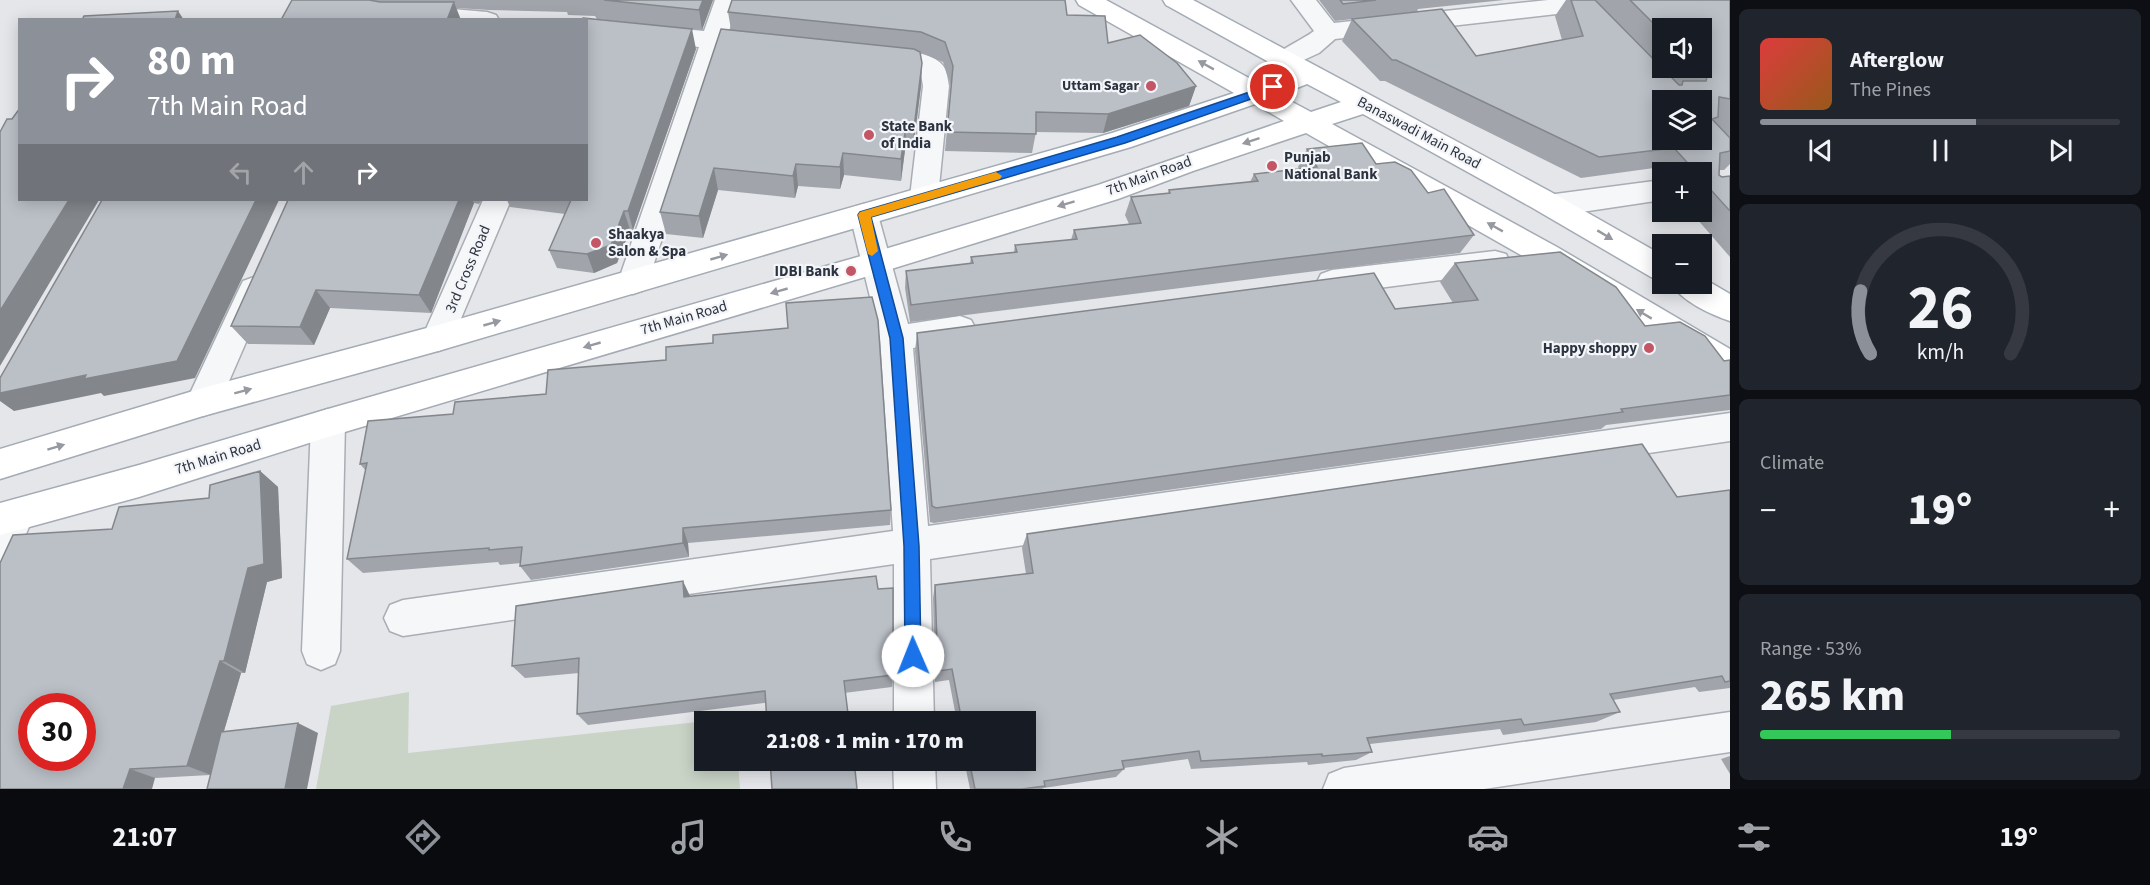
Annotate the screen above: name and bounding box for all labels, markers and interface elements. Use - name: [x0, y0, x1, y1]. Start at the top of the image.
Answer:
- map controls: [1652, 18, 1712, 294]
- button: sound: [1652, 18, 1712, 78]
- text: 80 m: [147, 31, 236, 91]
- icon: right: [48, 42, 126, 120]
- text: Afterglow: [1850, 44, 1944, 76]
- one-way arrow: [1197, 60, 1214, 70]
- pin: [1247, 61, 1298, 112]
- icon: arrive: [1256, 70, 1289, 103]
- place label: Uttam Sagar: [1062, 76, 1139, 96]
- text: The Pines: [1850, 76, 1931, 104]
- marker: Uttam Sagar: [1144, 79, 1158, 93]
- text: 7th Main Road: [147, 87, 308, 126]
- button: layers: [1652, 90, 1712, 150]
- street label: Banaswadi Main Road: [1353, 92, 1485, 174]
- place label: State Bank of India: [881, 116, 953, 154]
- marker: State Bank of India: [862, 128, 876, 142]
- icon: previous: [1804, 134, 1837, 167]
- icon: pause: [1924, 134, 1957, 167]
- icon: next: [2044, 134, 2077, 167]
- one-way arrow: [1242, 137, 1260, 147]
- place label: Punjab National Bank: [1284, 147, 1378, 185]
- street label: 7th Main Road: [1103, 151, 1195, 201]
- icon: left: [224, 156, 257, 189]
- icon: ahead: [287, 156, 320, 189]
- icon: right: [350, 156, 383, 189]
- marker: Punjab National Bank: [1265, 159, 1279, 173]
- button: +: [1652, 162, 1712, 222]
- one-way arrow: [1057, 200, 1075, 210]
- street label: 3rd Cross Road: [440, 222, 496, 316]
- one-way arrow: [1486, 222, 1503, 232]
- place label: Shaakya Salon & Spa: [608, 224, 686, 262]
- one-way arrow: [1597, 229, 1613, 240]
- button: −: [1652, 234, 1712, 294]
- marker: Shaakya Salon & Spa: [589, 236, 603, 250]
- one-way arrow: [710, 252, 728, 261]
- place label: IDBI Bank: [775, 261, 840, 282]
- marker: IDBI Bank: [844, 264, 858, 278]
- text: 26: [1907, 264, 1973, 353]
- one-way arrow: [770, 287, 788, 296]
- street label: 7th Main Road: [638, 296, 730, 340]
- one-way arrow: [1636, 308, 1652, 319]
- one-way arrow: [483, 318, 501, 327]
- text: km/h: [1916, 337, 1964, 368]
- place label: Happy shoppy: [1543, 338, 1637, 359]
- one-way arrow: [582, 341, 600, 350]
- marker: Happy shoppy: [1642, 341, 1656, 355]
- one-way arrow: [234, 386, 252, 395]
- street label: 7th Main Road: [172, 434, 264, 480]
- one-way arrow: [47, 442, 65, 451]
- text: Climate: [1760, 449, 1824, 477]
- text: 19°: [1908, 478, 1972, 542]
- text: −: [1760, 487, 1776, 534]
- text: +: [2104, 487, 2120, 534]
- position arrow: [881, 624, 945, 688]
- text: Range · 53%: [1760, 635, 1861, 663]
- text: 265 km: [1760, 664, 1905, 728]
- speed limit sign: 30: [18, 693, 96, 771]
- text: 21:08 · 1 min · 170 m: [766, 725, 964, 757]
- icon: directions: [402, 816, 444, 858]
- icon: music: [668, 816, 710, 858]
- icon: phone: [934, 816, 976, 858]
- icon: climate: [1201, 816, 1243, 858]
- icon: car: [1467, 816, 1509, 858]
- icon: filters: [1733, 816, 1775, 858]
- text: 21:07: [112, 818, 177, 857]
- text: 19°: [1999, 818, 2038, 857]

